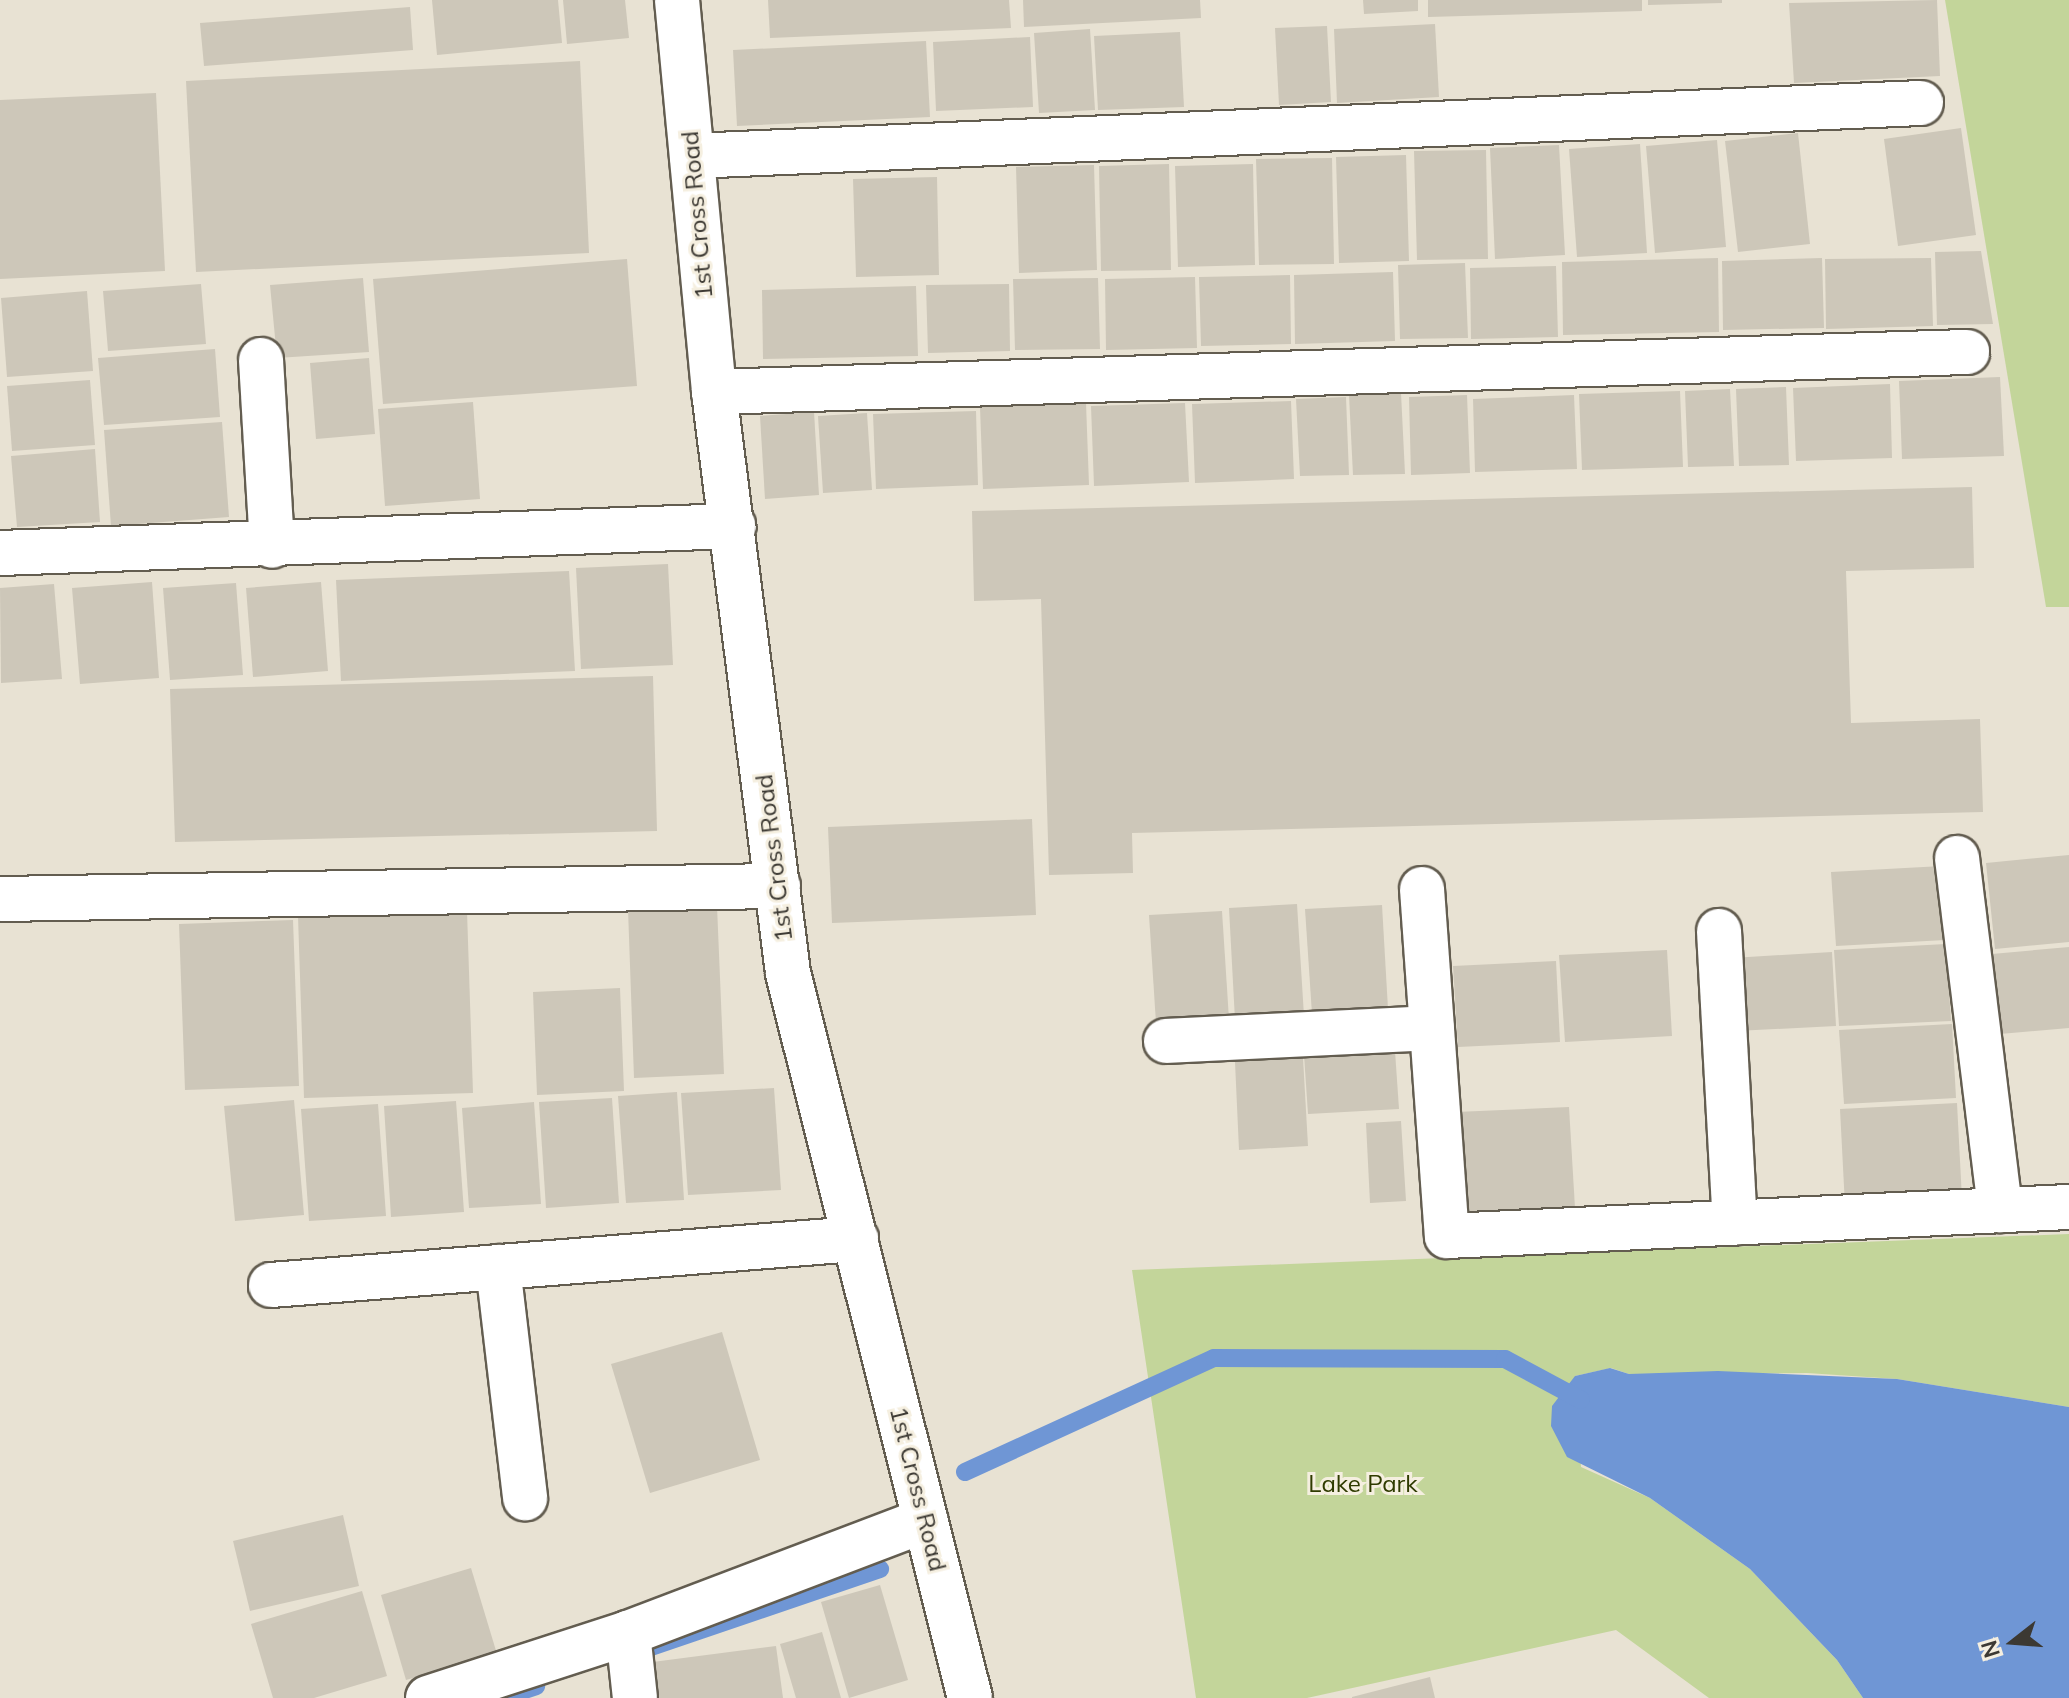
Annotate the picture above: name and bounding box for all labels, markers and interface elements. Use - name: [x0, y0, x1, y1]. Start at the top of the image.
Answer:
- street label: 1st Cross Road: [675, 130, 719, 300]
- street label: 1st Cross Road: [749, 773, 799, 943]
- street label: 1st Cross Road: [884, 1404, 952, 1574]
- park label: Lake Park: [1308, 1470, 1418, 1498]
- north arrow: [1973, 1602, 2053, 1682]
- text: N: [1974, 1637, 2006, 1661]

